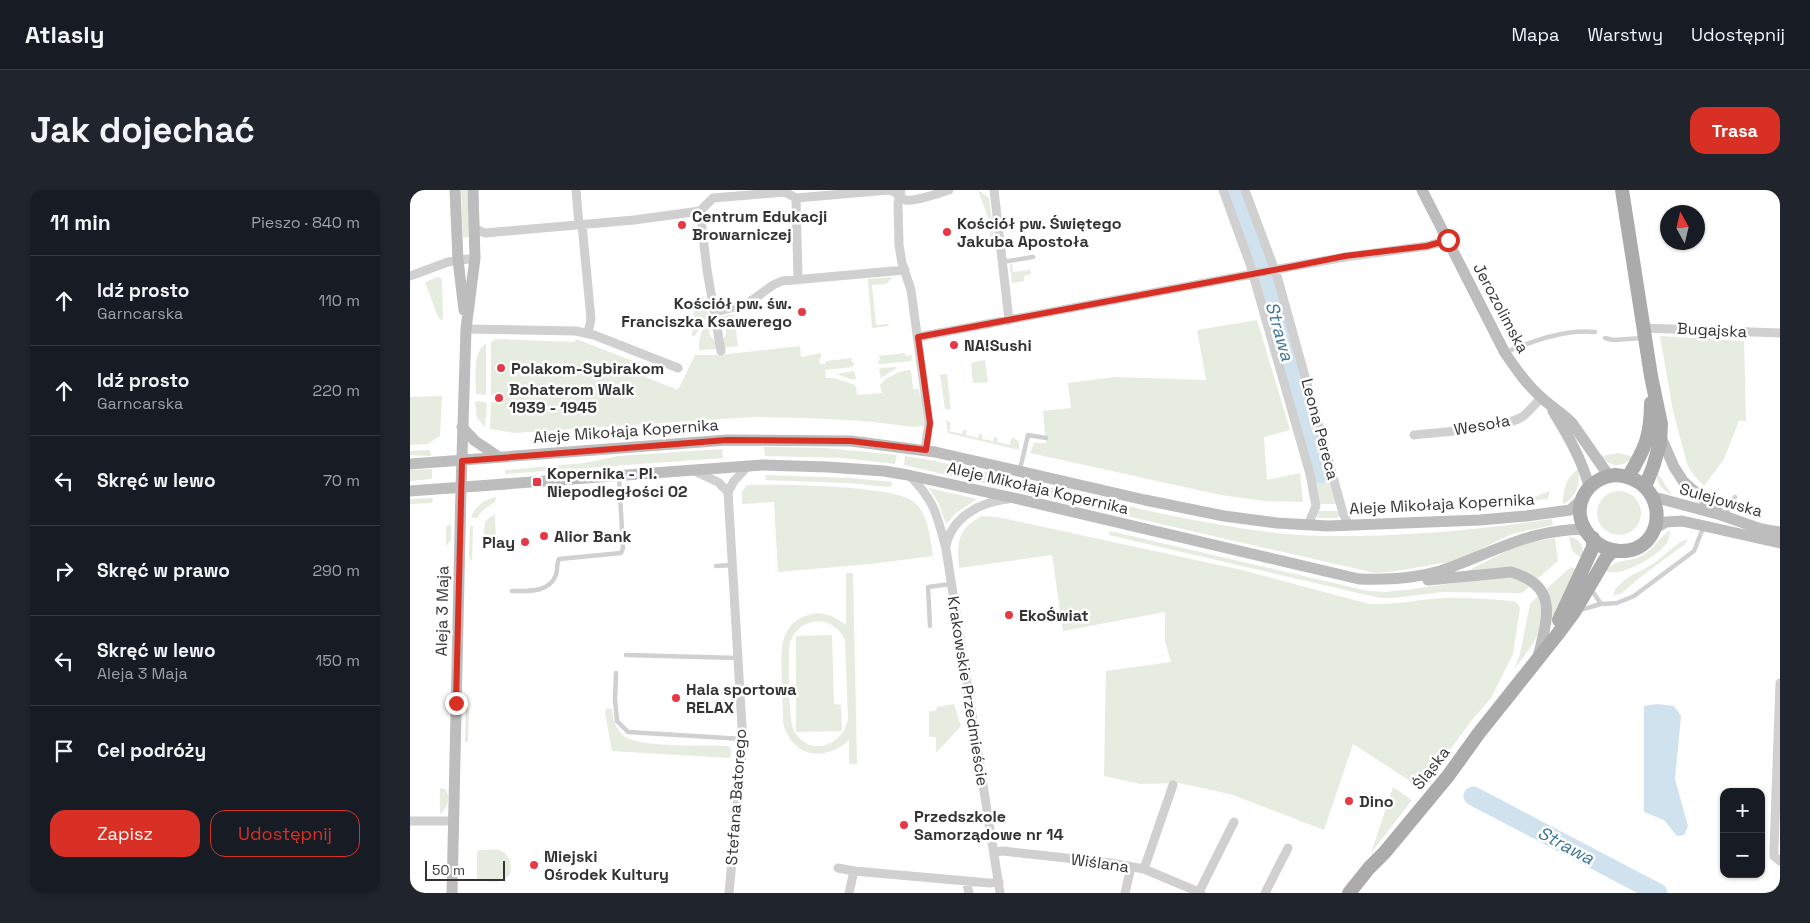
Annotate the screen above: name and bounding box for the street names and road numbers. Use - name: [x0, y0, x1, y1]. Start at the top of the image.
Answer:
- street label: Jerozolimska: [1468, 259, 1534, 357]
- street label: Bugajska: [1677, 318, 1747, 342]
- street label: Leona Pereca: [1296, 376, 1344, 482]
- street label: Wesoła: [1452, 410, 1512, 440]
- street label: Aleje Mikołaja Kopernika: [533, 414, 719, 448]
- street label: Aleje Mikołaja Kopernika: [945, 457, 1131, 519]
- street label: Sulejowska: [1677, 478, 1765, 522]
- street label: Aleje Mikołaja Kopernika: [1349, 489, 1535, 519]
- street label: Aleja 3 Maja: [431, 565, 453, 657]
- street label: Krakowskie Przedmieście: [943, 595, 993, 787]
- street label: Stefana Batorego: [721, 728, 751, 866]
- street label: Śląska: [1408, 742, 1454, 794]
- street label: Wiślana: [1070, 849, 1130, 877]

